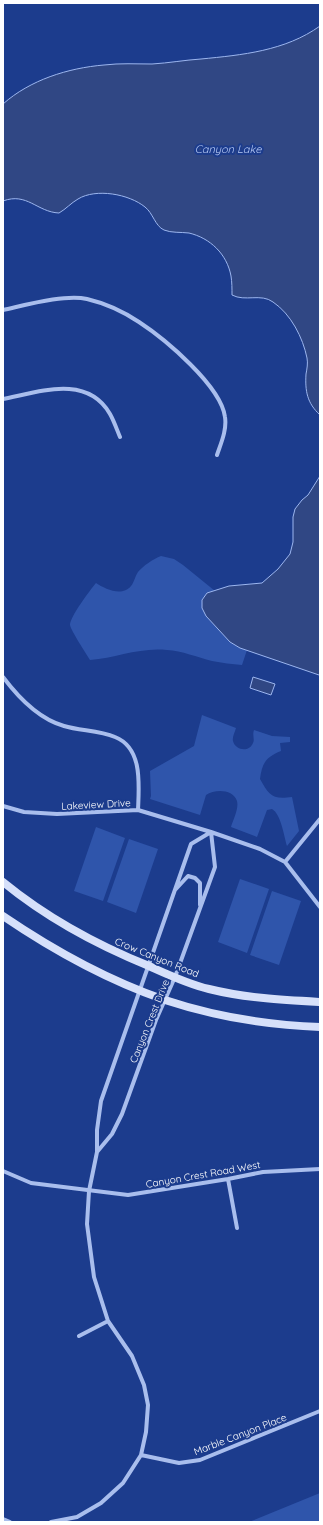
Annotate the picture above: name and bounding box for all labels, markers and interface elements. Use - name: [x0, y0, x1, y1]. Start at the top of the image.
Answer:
- water label: Canyon Lake: [195, 142, 262, 156]
- street label: Lakeview Drive: [61, 796, 131, 813]
- street label: Crow Canyon Road: [113, 935, 201, 980]
- street label: Canyon Crest Drive: [127, 977, 172, 1065]
- street label: Canyon Crest Road West: [145, 1158, 262, 1191]
- street label: Marble Canyon Place: [192, 1411, 289, 1458]

